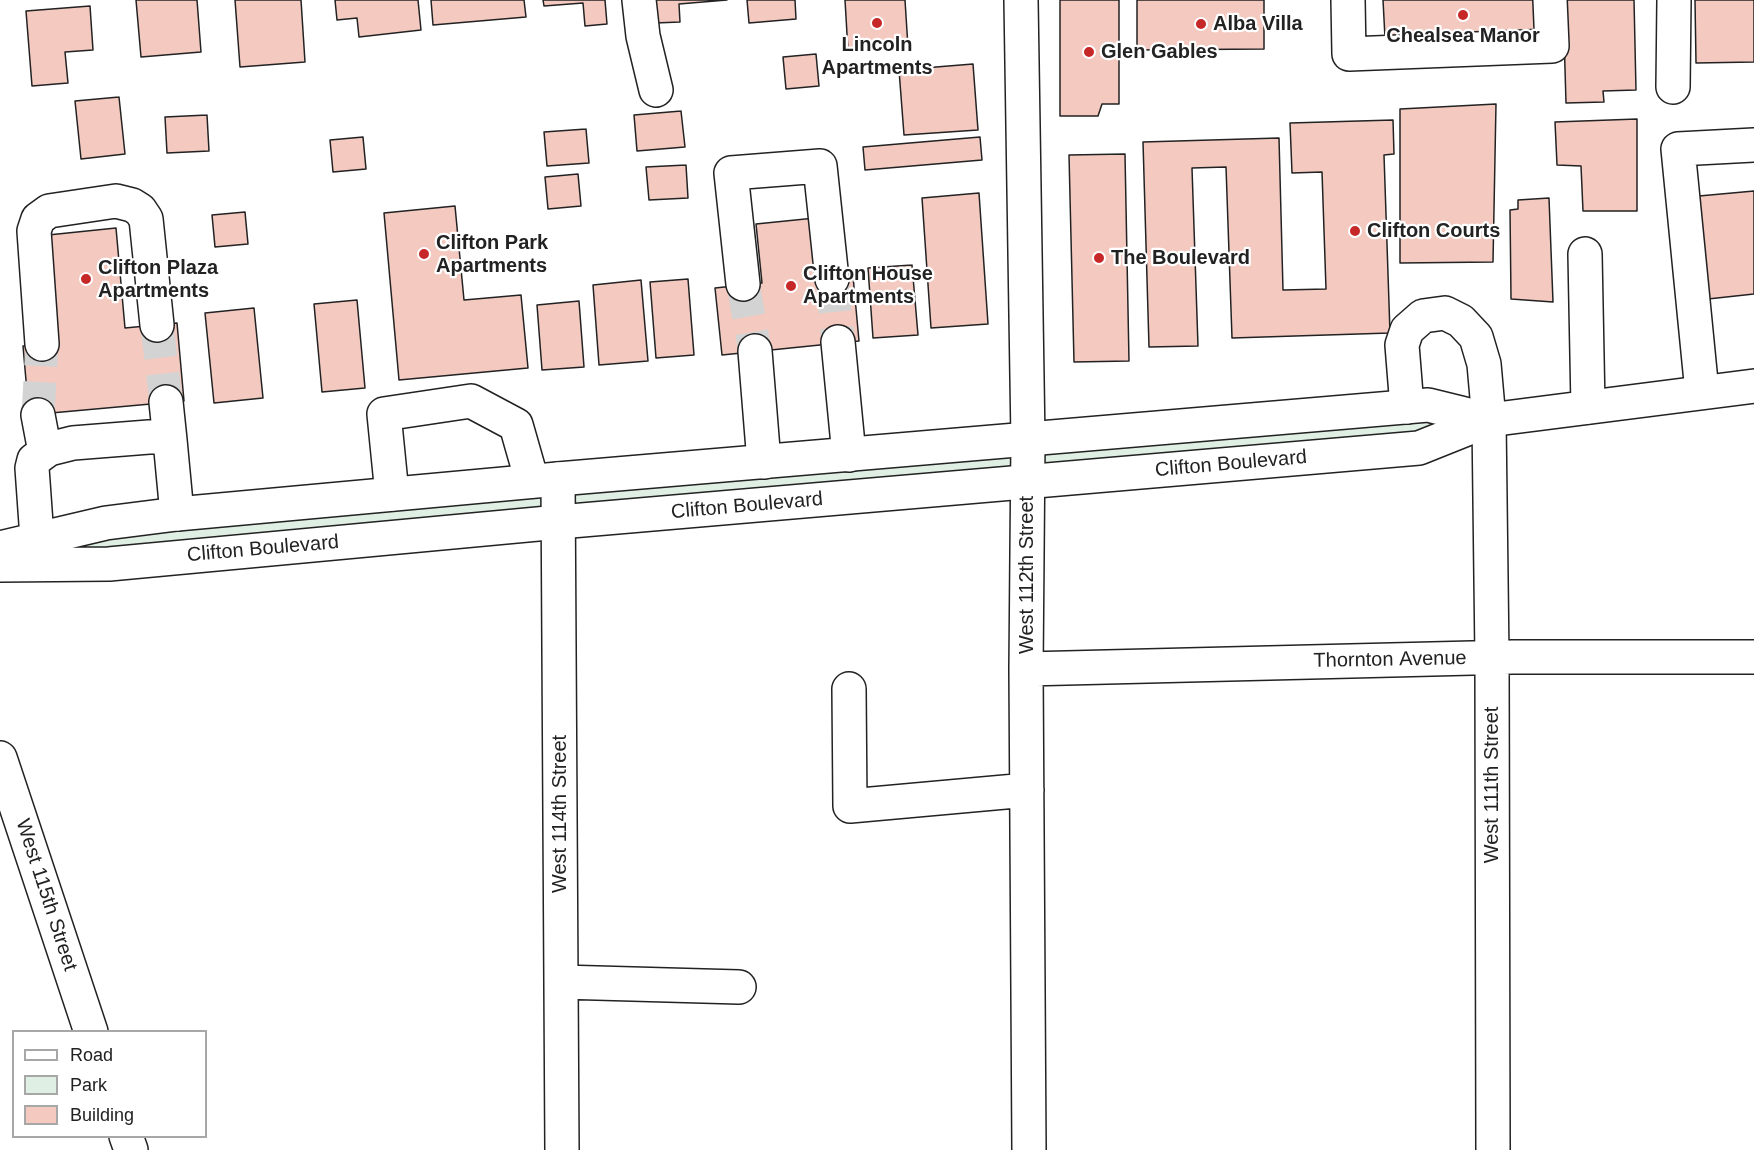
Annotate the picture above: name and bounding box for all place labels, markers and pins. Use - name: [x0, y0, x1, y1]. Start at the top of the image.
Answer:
- marker: Chealsea Manor: [1456, 8, 1470, 22]
- place label: Alba Villa: [1213, 12, 1303, 36]
- marker: Lincoln Apartments: [870, 16, 884, 30]
- marker: Alba Villa: [1194, 17, 1208, 31]
- place label: Chealsea Manor: [1386, 24, 1540, 48]
- place label: Lincoln Apartments: [821, 33, 933, 80]
- place label: Glen Gables: [1101, 40, 1218, 64]
- marker: Glen Gables: [1082, 45, 1096, 59]
- place label: Clifton Courts: [1367, 219, 1500, 243]
- marker: Clifton Courts: [1348, 224, 1362, 238]
- place label: Clifton Park Apartments: [436, 231, 548, 278]
- place label: The Boulevard: [1111, 246, 1250, 270]
- marker: Clifton Park Apartments: [417, 247, 431, 261]
- marker: The Boulevard: [1092, 251, 1106, 265]
- place label: Clifton Plaza Apartments: [98, 256, 218, 303]
- place label: Clifton House Apartments: [803, 262, 933, 309]
- marker: Clifton Plaza Apartments: [79, 272, 93, 286]
- marker: Clifton House Apartments: [784, 279, 798, 293]

